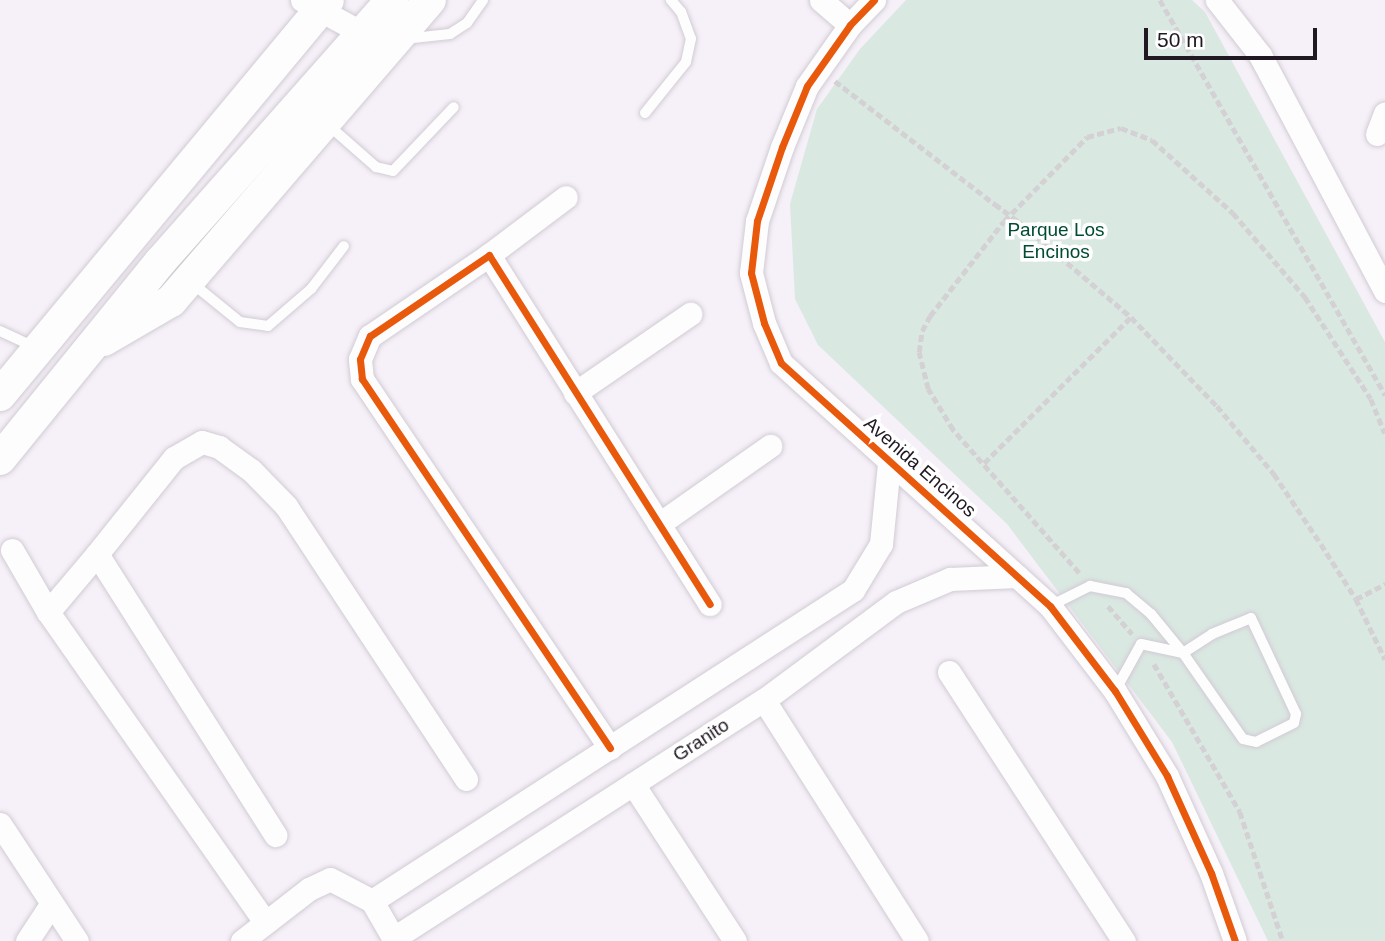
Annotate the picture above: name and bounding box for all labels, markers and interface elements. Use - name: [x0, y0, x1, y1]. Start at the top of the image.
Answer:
- scale bar: [1147, 14, 1320, 58]
- text: 50 m: [1157, 28, 1204, 51]
- park label: Parque Los Encinos: [1007, 219, 1105, 263]
- street label: Avenida Encinos: [859, 412, 981, 522]
- street label: Granito: [669, 713, 733, 767]

